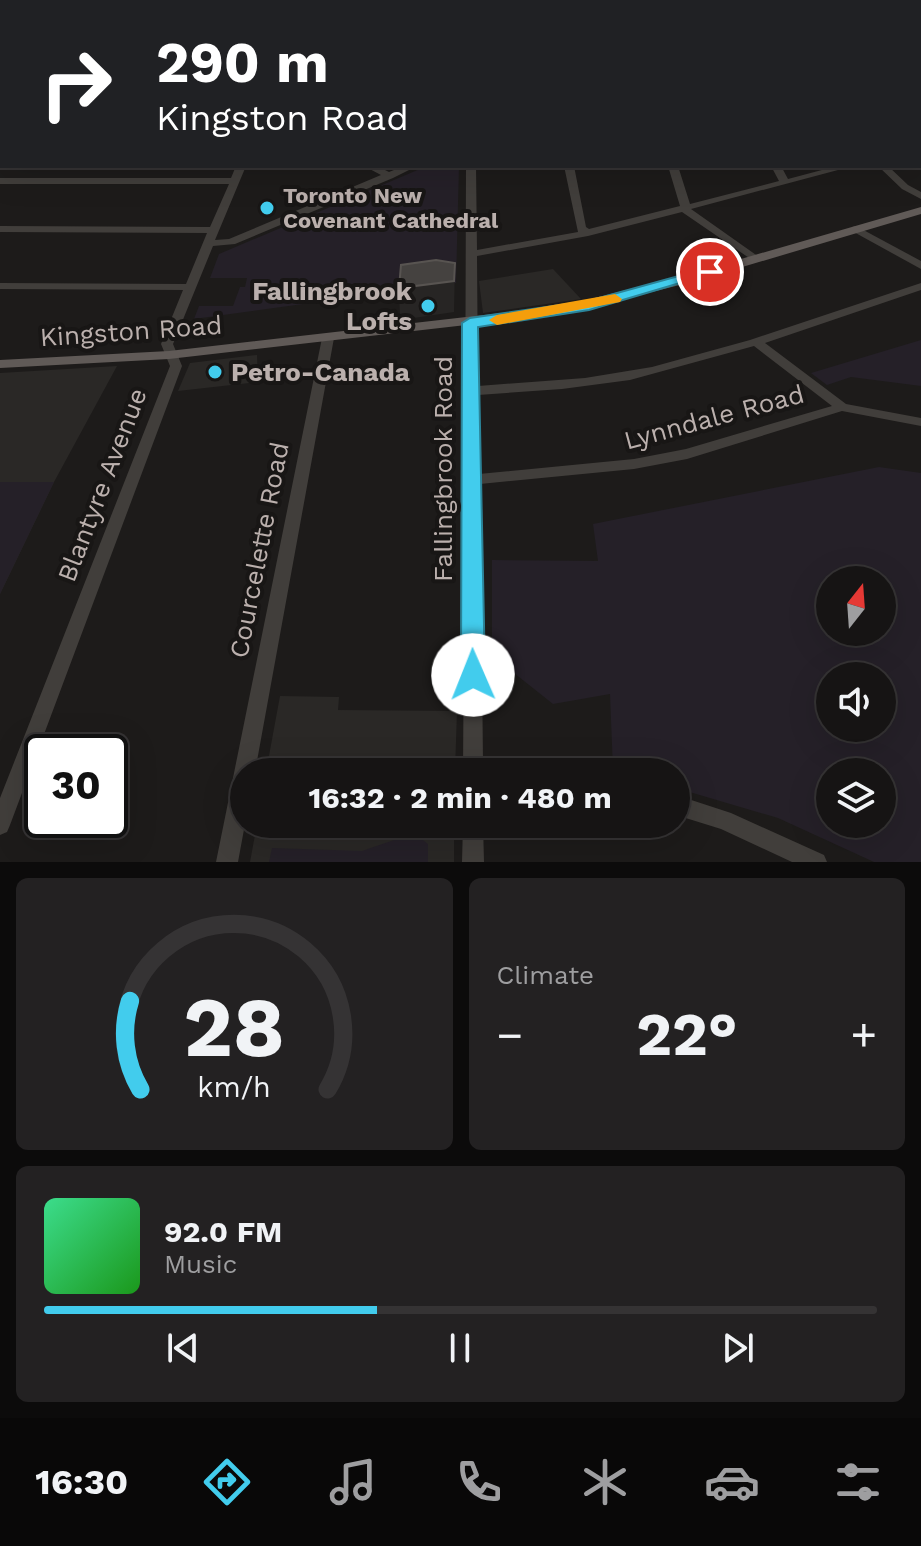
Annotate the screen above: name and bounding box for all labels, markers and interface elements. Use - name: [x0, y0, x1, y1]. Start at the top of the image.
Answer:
- text: 290 m: [156, 30, 329, 96]
- icon: right: [24, 32, 128, 136]
- text: Kingston Road: [156, 97, 409, 139]
- place label: Toronto New Covenant Cathedral: [283, 183, 499, 233]
- marker: Toronto New Covenant Cathedral: [258, 199, 276, 217]
- pin: [676, 238, 744, 306]
- icon: arrive: [688, 250, 732, 294]
- place label: Fallingbrook Lofts: [252, 276, 413, 336]
- marker: Fallingbrook Lofts: [419, 297, 437, 315]
- street label: Kingston Road: [39, 310, 223, 352]
- street label: Fallingbrook Road: [428, 356, 458, 582]
- place label: Petro-Canada: [231, 357, 410, 387]
- marker: Petro-Canada: [206, 363, 224, 381]
- street label: Lynndale Road: [621, 379, 807, 455]
- street label: Blantyre Avenue: [51, 384, 153, 586]
- street label: Courcelette Road: [223, 440, 295, 660]
- north arrow: [816, 566, 896, 646]
- map controls: [816, 566, 896, 838]
- position arrow: [431, 633, 515, 717]
- button: sound: [816, 662, 896, 742]
- speed limit sign: 30: [24, 734, 128, 838]
- button: layers: [816, 758, 896, 838]
- text: 16:32 · 2 min · 480 m: [308, 780, 612, 815]
- text: Climate: [497, 960, 594, 990]
- text: 28: [183, 979, 285, 1076]
- text: 22°: [636, 999, 737, 1070]
- text: −: [497, 1009, 523, 1061]
- text: +: [850, 1009, 877, 1061]
- text: km/h: [197, 1070, 271, 1104]
- text: 92.0 FM: [164, 1214, 282, 1249]
- text: Music: [164, 1249, 237, 1279]
- icon: previous: [161, 1326, 205, 1370]
- icon: pause: [438, 1326, 482, 1370]
- icon: next: [716, 1326, 760, 1370]
- icon: directions: [199, 1454, 255, 1510]
- icon: music: [325, 1454, 381, 1510]
- icon: phone: [451, 1454, 507, 1510]
- icon: climate: [577, 1454, 633, 1510]
- icon: car: [704, 1454, 760, 1510]
- icon: filters: [830, 1454, 886, 1510]
- text: 16:30: [35, 1461, 128, 1503]

